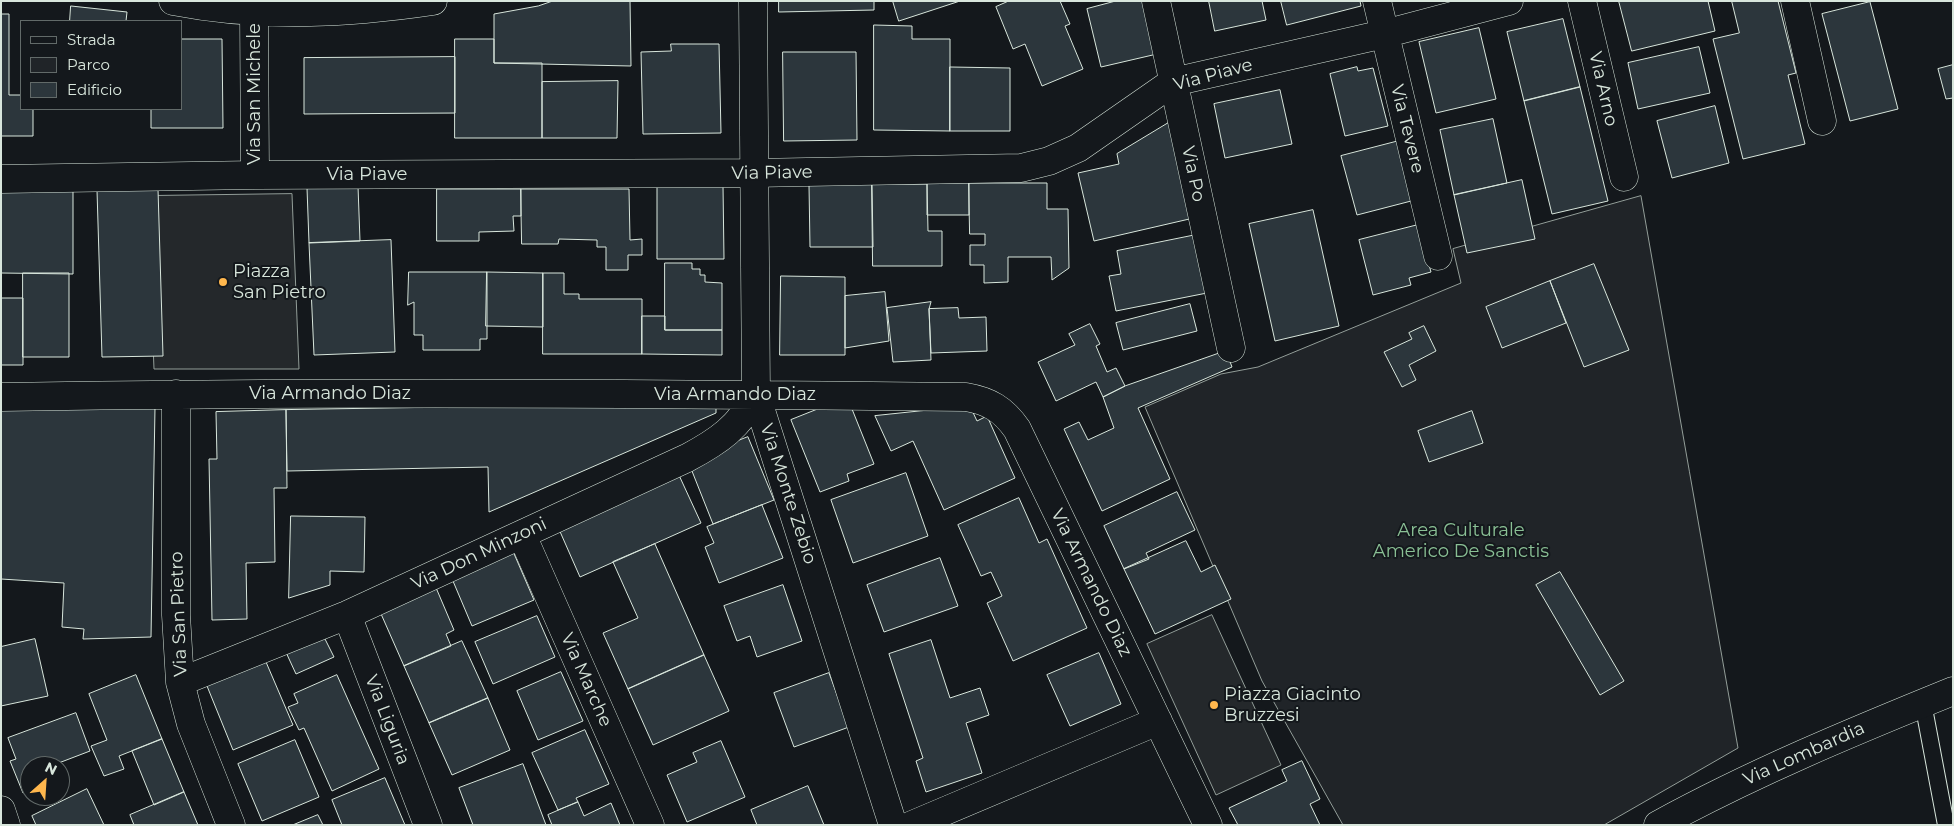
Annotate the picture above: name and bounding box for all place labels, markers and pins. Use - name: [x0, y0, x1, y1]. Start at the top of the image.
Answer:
- place label: Piazza San Pietro: [233, 261, 326, 304]
- marker: Piazza San Pietro: [217, 276, 229, 288]
- place label: Piazza Giacinto Bruzzesi: [1224, 684, 1361, 726]
- marker: Piazza Giacinto Bruzzesi: [1208, 699, 1220, 711]

